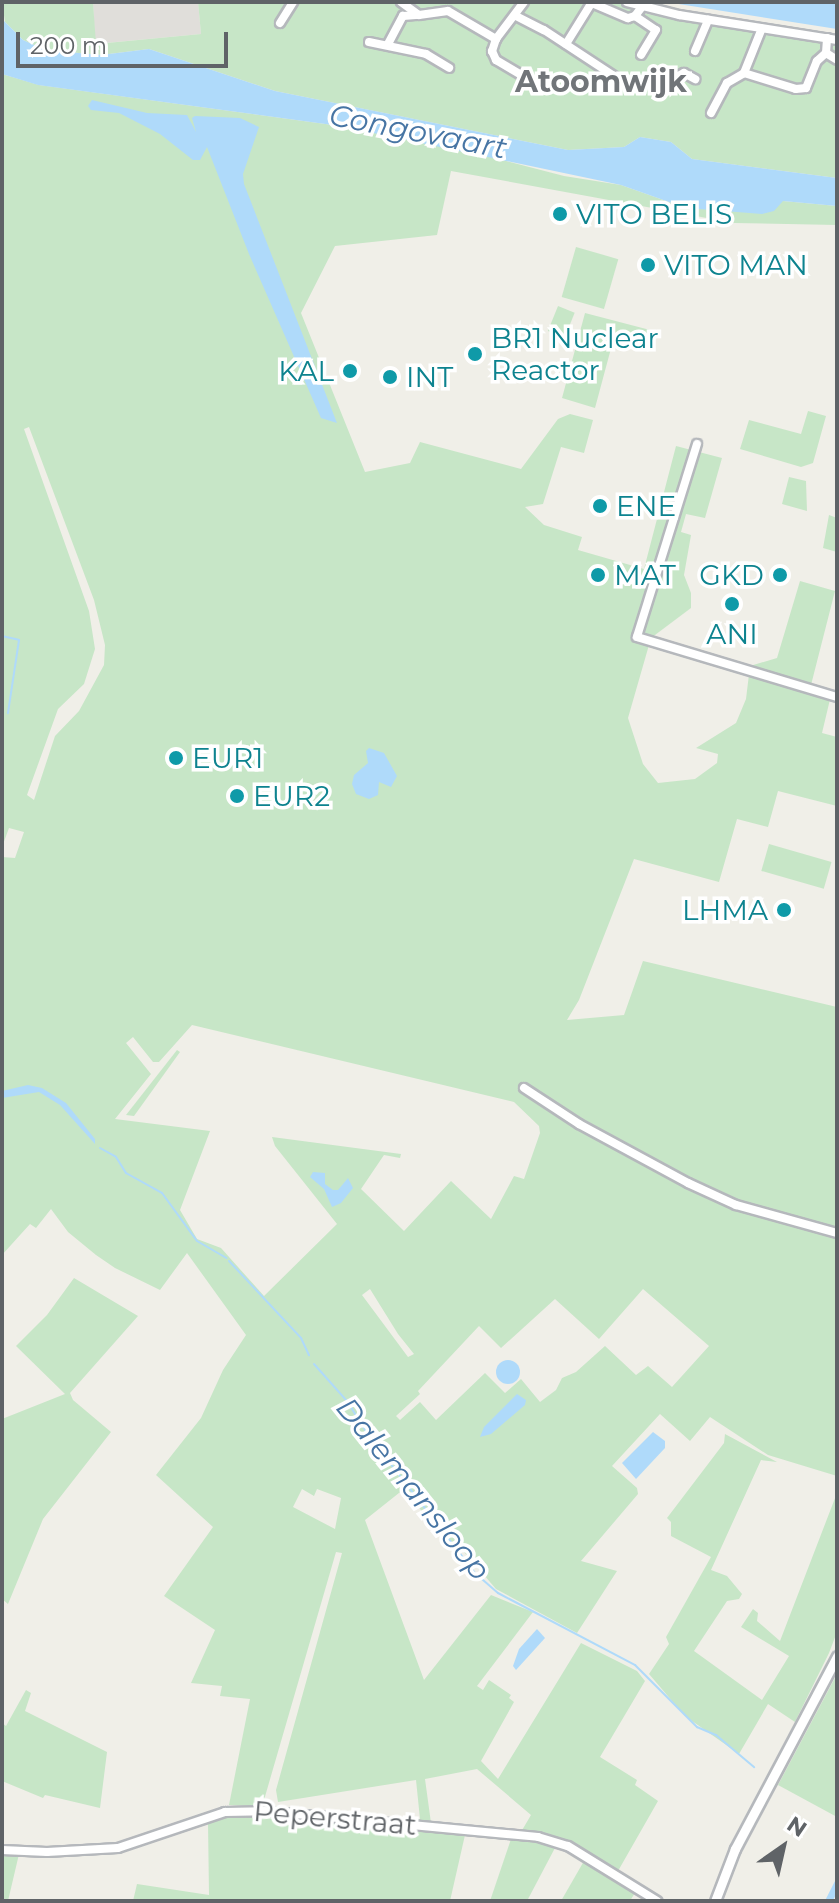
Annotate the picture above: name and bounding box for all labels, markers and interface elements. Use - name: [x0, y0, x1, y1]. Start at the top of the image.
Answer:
- scale bar: [20, 16, 232, 66]
- text: 200 m: [30, 31, 107, 60]
- district label: Atoomwijk: [515, 64, 687, 100]
- water label: Congovaart: [326, 97, 510, 167]
- place label: VITO BELIS: [576, 197, 732, 231]
- marker: VITO BELIS: [551, 205, 569, 223]
- place label: VITO MAN: [664, 248, 808, 282]
- marker: VITO MAN: [639, 256, 657, 274]
- place label: BR1 Nuclear Reactor: [491, 321, 659, 387]
- marker: BR1 Nuclear Reactor: [466, 345, 484, 363]
- place label: KAL: [278, 354, 334, 388]
- place label: INT: [406, 360, 453, 394]
- marker: KAL: [341, 362, 359, 380]
- marker: INT: [381, 368, 399, 386]
- place label: ENE: [616, 489, 676, 523]
- marker: ENE: [591, 497, 609, 515]
- place label: MAT: [614, 558, 676, 592]
- place label: GKD: [699, 558, 764, 592]
- marker: MAT: [589, 566, 607, 584]
- marker: GKD: [771, 566, 789, 584]
- marker: ANI: [723, 595, 741, 613]
- place label: ANI: [706, 617, 758, 651]
- place label: EUR1: [192, 741, 263, 775]
- marker: EUR1: [167, 749, 185, 767]
- place label: EUR2: [253, 779, 330, 813]
- marker: EUR2: [228, 787, 246, 805]
- place label: LHMA: [682, 893, 768, 927]
- marker: LHMA: [775, 901, 793, 919]
- water label: Dalemansloop: [328, 1390, 498, 1588]
- street label: Peperstraat: [252, 1794, 418, 1842]
- north arrow: [743, 1807, 823, 1887]
- text: N: [782, 1811, 812, 1843]

